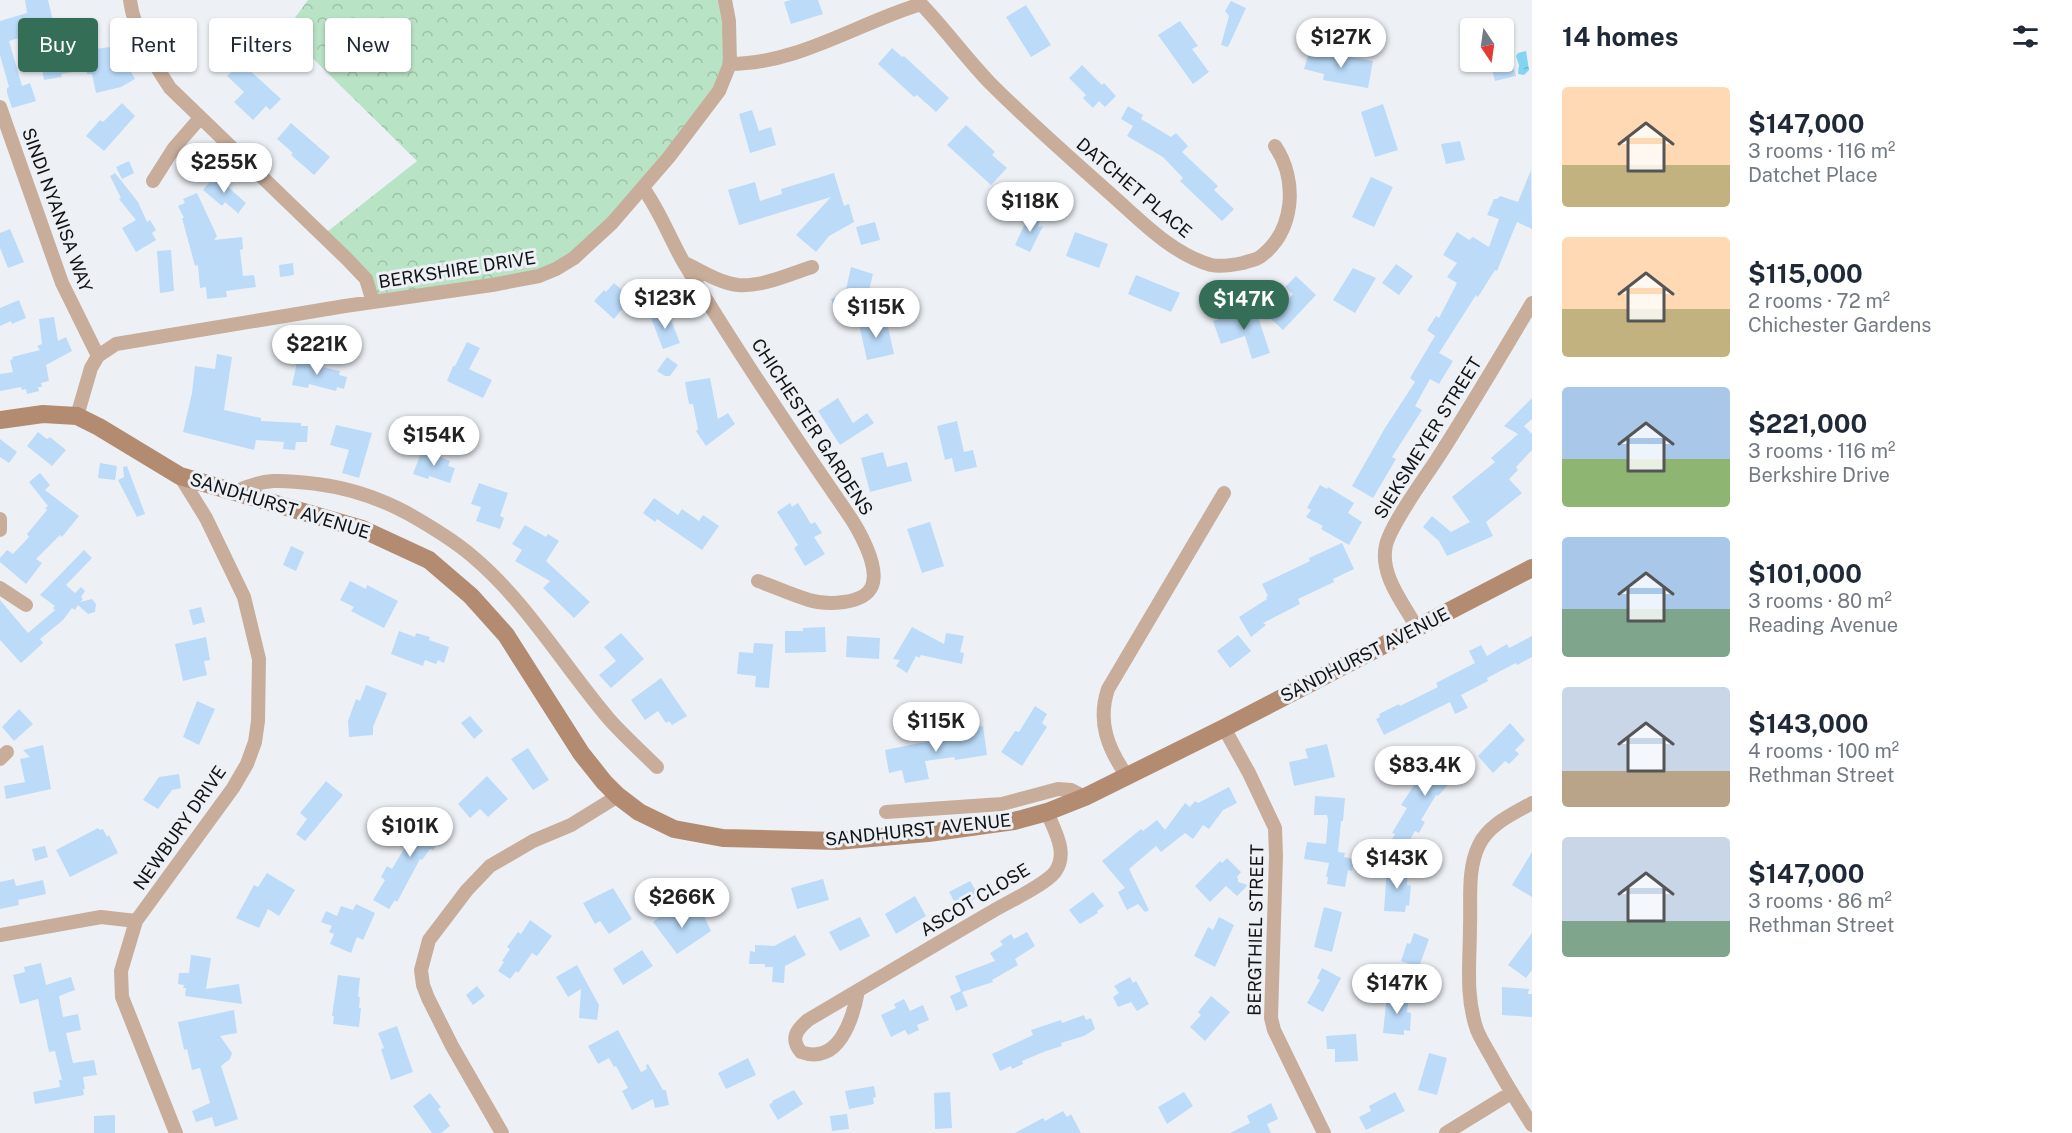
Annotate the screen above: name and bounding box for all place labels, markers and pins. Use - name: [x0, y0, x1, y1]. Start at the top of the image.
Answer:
- pin: $127K: [1299, 18, 1383, 69]
- pin: $255K: [182, 143, 266, 194]
- pin: $118K: [988, 182, 1072, 233]
- pin: $123K: [623, 279, 707, 330]
- pin: $147K: [1202, 280, 1286, 331]
- pin: $115K: [834, 288, 918, 339]
- pin: $221K: [275, 325, 359, 376]
- pin: $154K: [392, 416, 476, 467]
- pin: $115K: [894, 702, 978, 753]
- pin: $83.4K: [1376, 746, 1474, 797]
- pin: $101K: [368, 807, 452, 858]
- pin: $143K: [1355, 839, 1439, 890]
- pin: $266K: [640, 878, 724, 929]
- pin: $147K: [1355, 964, 1439, 1015]

